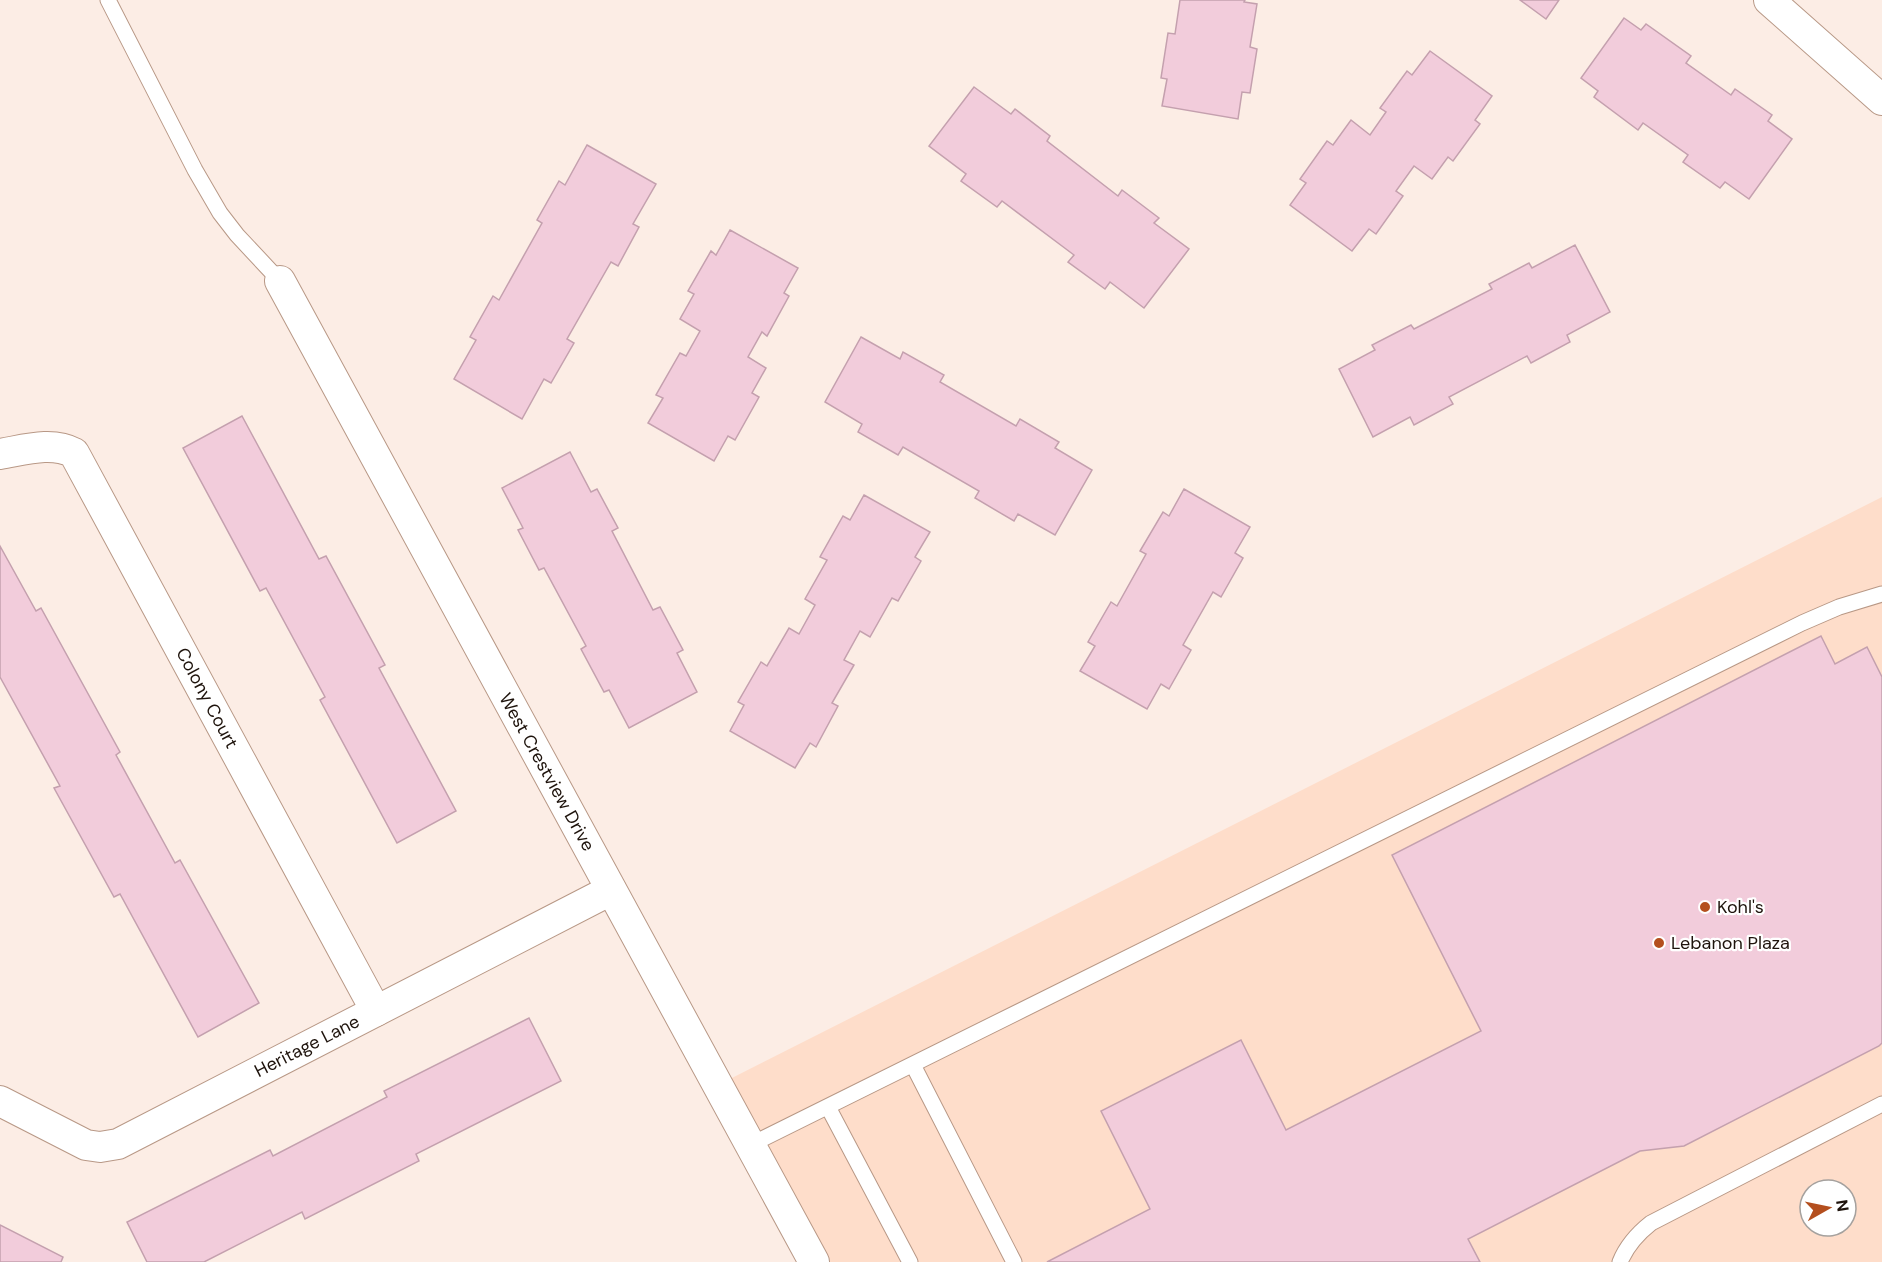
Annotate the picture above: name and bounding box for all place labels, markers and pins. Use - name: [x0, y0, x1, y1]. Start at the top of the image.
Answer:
- place label: Kohl's: [1717, 895, 1764, 919]
- marker: Kohl's: [1698, 900, 1712, 914]
- place label: Lebanon Plaza: [1671, 931, 1790, 955]
- marker: Lebanon Plaza: [1652, 936, 1666, 950]

